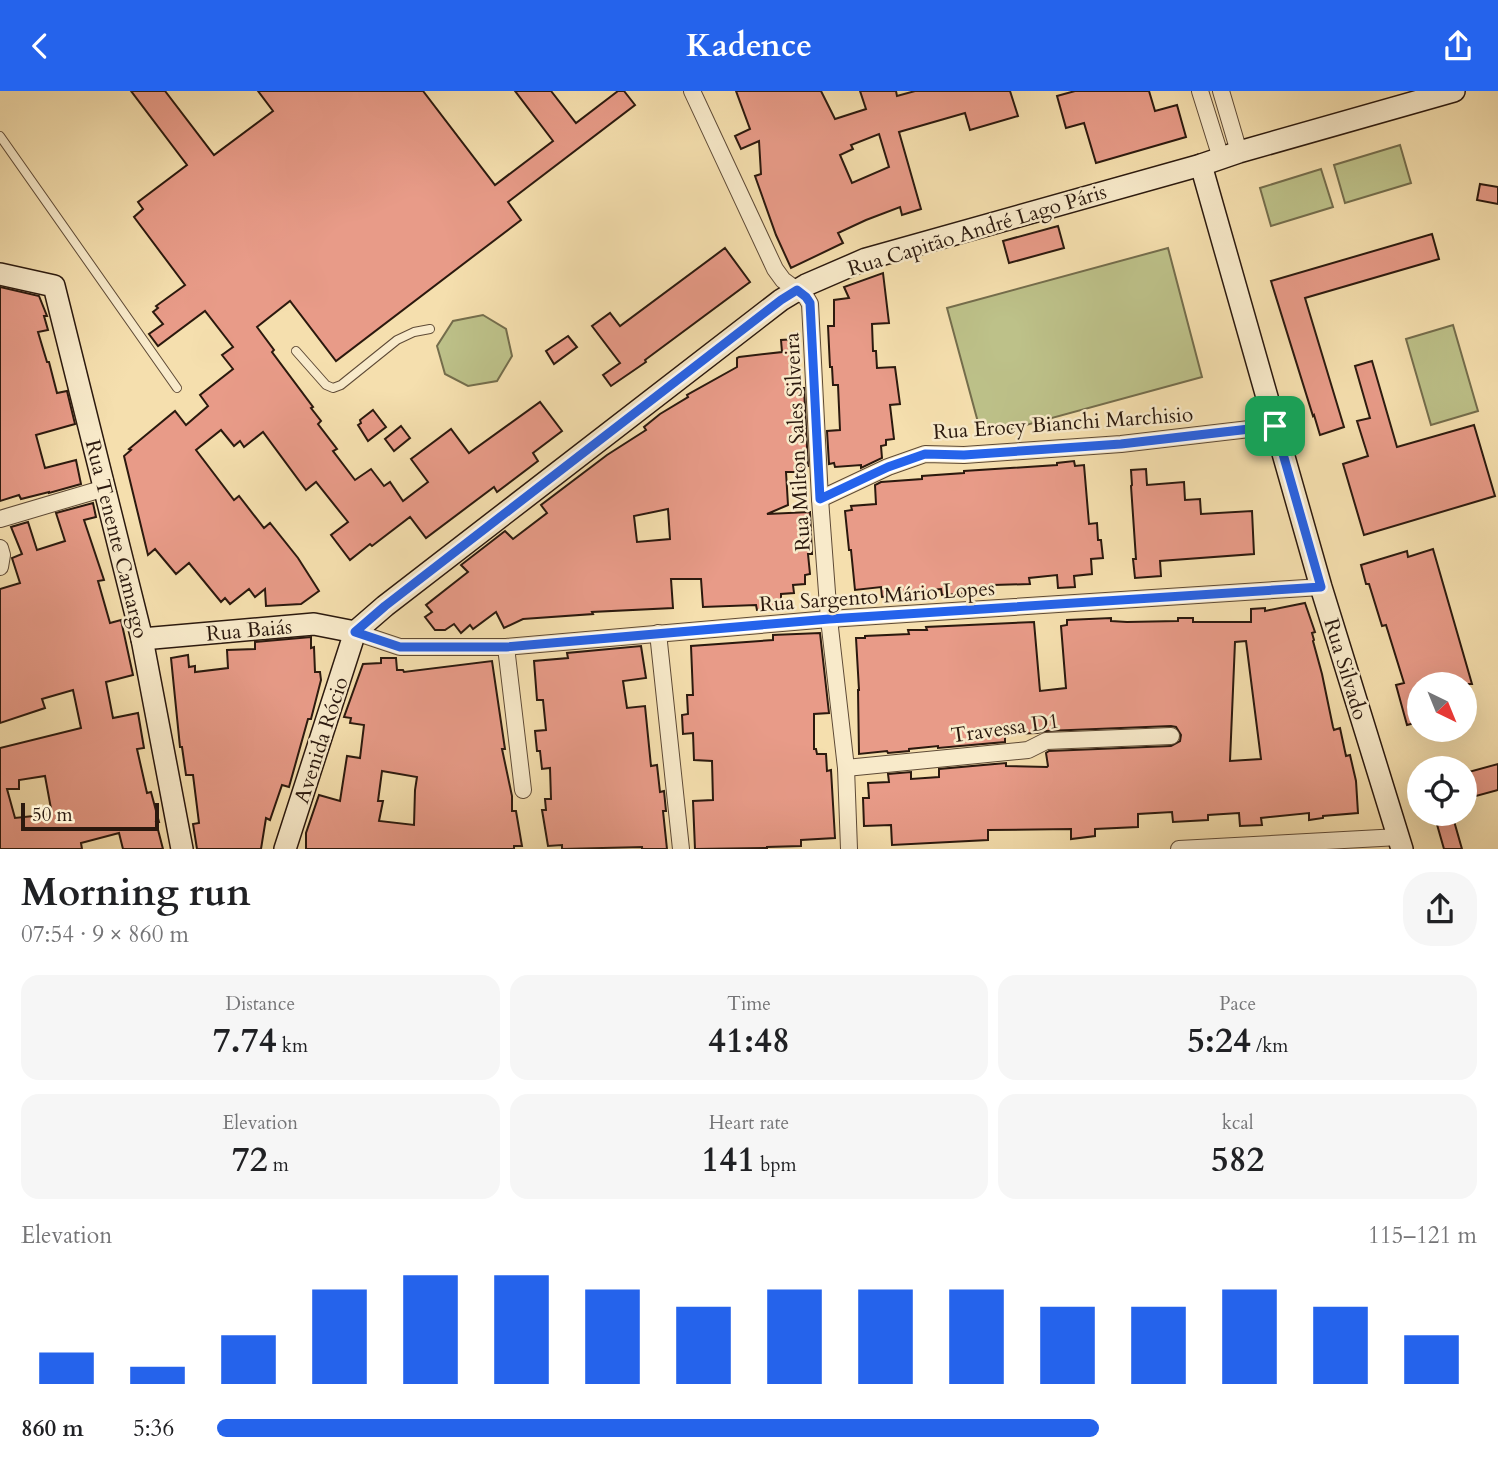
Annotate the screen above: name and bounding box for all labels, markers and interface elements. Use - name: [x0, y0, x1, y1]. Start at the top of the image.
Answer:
- text: Kadence: [686, 24, 812, 68]
- icon: back: [21, 27, 59, 65]
- icon: share: [1439, 27, 1477, 65]
- street label: Rua Capitão André Lago Páris: [844, 177, 1110, 284]
- street label: Rua Milton Sales Silveira: [777, 332, 818, 552]
- pin: [1245, 396, 1305, 456]
- street label: Rua Erocy Bianchi Marchisio: [932, 400, 1194, 447]
- icon: arrive: [1256, 407, 1294, 445]
- street label: Rua Tenente Camargo: [78, 437, 155, 641]
- street label: Rua Sargento Mário Lopes: [758, 574, 996, 619]
- street label: Rua Baiás: [205, 612, 293, 649]
- street label: Rua Silvado: [1316, 615, 1375, 723]
- north arrow: [1407, 672, 1477, 742]
- map controls: [1407, 672, 1477, 826]
- street label: Avenida Rócio: [287, 673, 356, 807]
- street label: Travessa D1: [949, 707, 1061, 750]
- button: locate: [1407, 756, 1477, 826]
- scale bar: [21, 799, 159, 831]
- text: 50 m: [32, 802, 73, 828]
- text: Morning run: [21, 867, 251, 919]
- button: share: [1403, 872, 1477, 946]
- text: 07:54 · 9 × 860 m: [21, 919, 189, 950]
- text: Distance: [226, 991, 295, 1017]
- text: Time: [727, 991, 771, 1017]
- text: Pace: [1219, 991, 1256, 1017]
- text: 7.74: [213, 1017, 277, 1065]
- text: 41:48: [708, 1017, 790, 1065]
- text: 5:24: [1187, 1017, 1251, 1065]
- text: km: [277, 1033, 308, 1059]
- text: /km: [1251, 1033, 1288, 1059]
- text: Elevation: [223, 1110, 298, 1136]
- text: Heart rate: [709, 1110, 789, 1136]
- text: kcal: [1222, 1110, 1254, 1136]
- text: 72: [232, 1136, 268, 1184]
- text: 141: [701, 1136, 755, 1184]
- text: 582: [1211, 1136, 1265, 1184]
- text: m: [268, 1152, 289, 1178]
- text: bpm: [755, 1152, 797, 1178]
- text: Elevation: [21, 1220, 112, 1251]
- text: 115–121 m: [1368, 1220, 1477, 1251]
- text: 860 m: [21, 1413, 84, 1444]
- text: 5:36: [133, 1413, 174, 1444]

